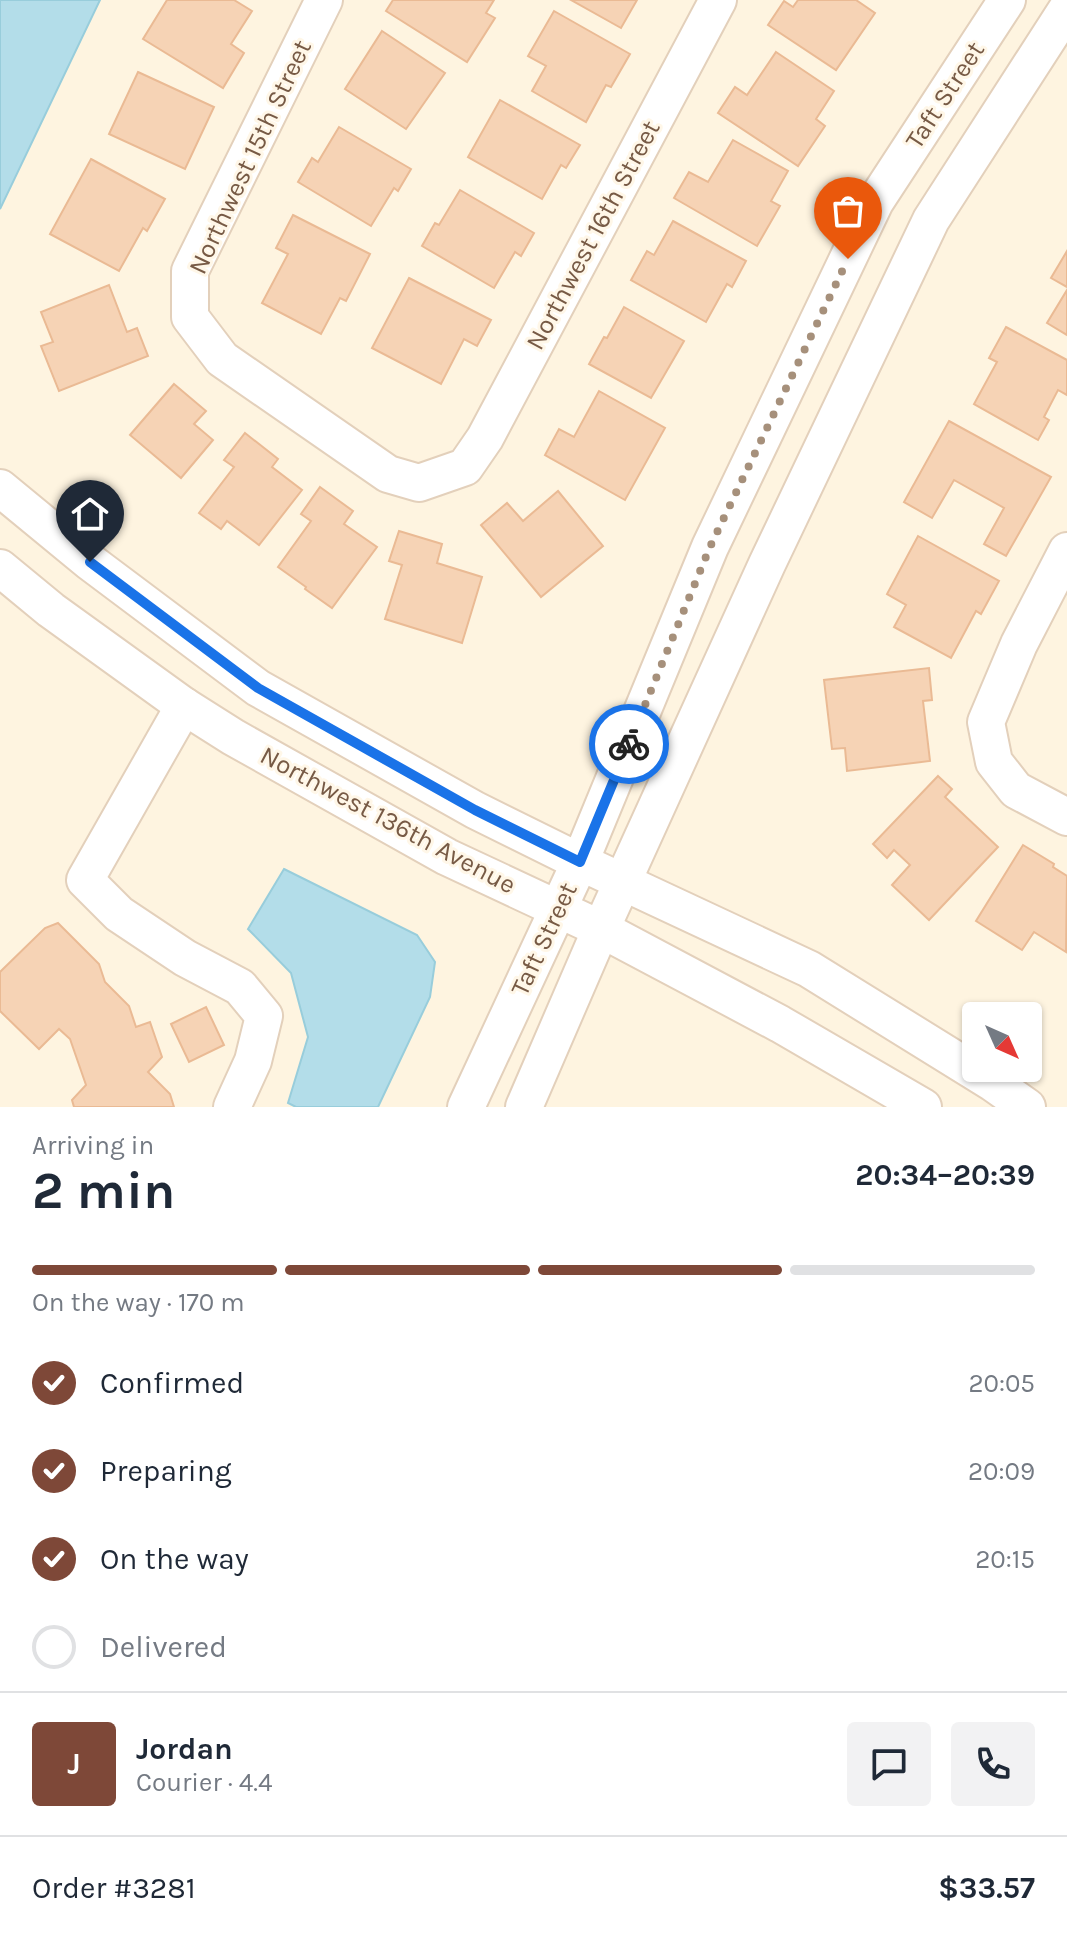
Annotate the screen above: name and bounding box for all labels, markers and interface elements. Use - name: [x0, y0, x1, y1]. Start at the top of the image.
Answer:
- street label: Northwest 15th Street: [182, 35, 318, 279]
- street label: Taft Street: [899, 36, 991, 154]
- street label: Northwest 16th Street: [519, 115, 667, 355]
- pin: [814, 177, 882, 259]
- icon: bag: [826, 189, 870, 233]
- pin: [56, 480, 124, 562]
- icon: home: [68, 492, 112, 536]
- courier: [589, 704, 669, 784]
- icon: bike: [607, 722, 651, 766]
- street label: Northwest 136th Avenue: [255, 739, 521, 901]
- street label: Taft Street: [504, 877, 584, 1001]
- north arrow: [962, 1002, 1042, 1082]
- map controls: [962, 1002, 1042, 1082]
- text: Arriving in: [32, 1130, 154, 1161]
- text: 20:34–20:39: [855, 1157, 1035, 1193]
- text: 2 min: [32, 1160, 175, 1221]
- text: On the way · 170 m: [32, 1287, 245, 1318]
- icon: check: [32, 1361, 76, 1405]
- text: Confirmed: [100, 1365, 244, 1401]
- text: 20:05: [968, 1368, 1035, 1399]
- icon: check: [32, 1449, 76, 1493]
- text: Preparing: [100, 1453, 232, 1489]
- text: 20:09: [968, 1456, 1035, 1487]
- icon: check: [32, 1537, 76, 1581]
- text: On the way: [100, 1541, 249, 1577]
- text: 20:15: [975, 1544, 1035, 1575]
- text: Delivered: [100, 1629, 227, 1665]
- button: chat: [847, 1722, 931, 1806]
- button: phone: [951, 1722, 1035, 1806]
- text: Jordan: [136, 1731, 233, 1767]
- text: J: [67, 1746, 81, 1782]
- text: Courier · 4.4: [136, 1767, 272, 1798]
- text: Order #3281: [32, 1870, 196, 1906]
- text: $33.57: [938, 1870, 1035, 1906]

